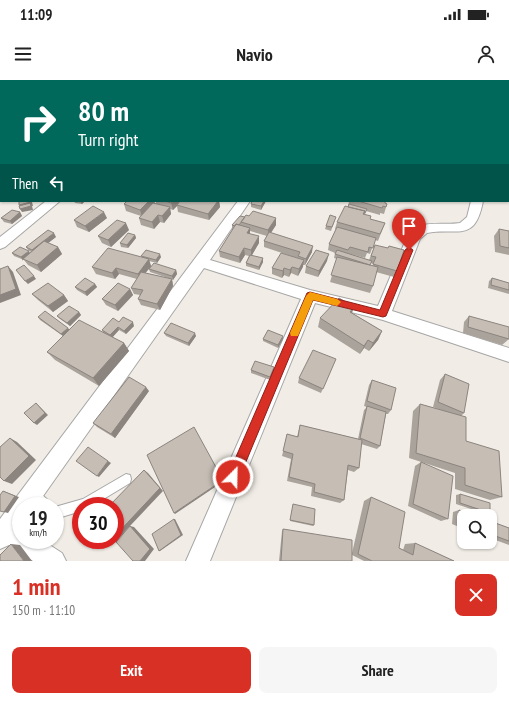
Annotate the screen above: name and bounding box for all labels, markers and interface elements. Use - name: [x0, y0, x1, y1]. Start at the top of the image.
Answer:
- text: 11:09: [20, 5, 52, 24]
- icon: menu: [12, 43, 34, 65]
- text: Navio: [236, 43, 273, 66]
- icon: person: [475, 43, 497, 65]
- text: 80 m: [78, 92, 129, 129]
- icon: right: [12, 96, 64, 148]
- text: Turn right: [78, 128, 138, 151]
- icon: left: [46, 172, 68, 194]
- text: Then: [12, 174, 38, 193]
- pin: [392, 209, 426, 250]
- icon: arrive: [398, 215, 420, 237]
- position arrow: [212, 456, 254, 498]
- speed limit sign: 30: [72, 497, 124, 549]
- text: 19: [28, 505, 48, 531]
- map controls: [457, 509, 497, 549]
- button: search: [457, 509, 497, 549]
- text: km/h: [29, 526, 47, 539]
- text: 1 min: [12, 571, 60, 602]
- button: close: [455, 574, 497, 616]
- text: 150 m · 11:10: [12, 602, 75, 619]
- button: Exit: [12, 647, 251, 693]
- button: Share: [259, 647, 497, 693]

